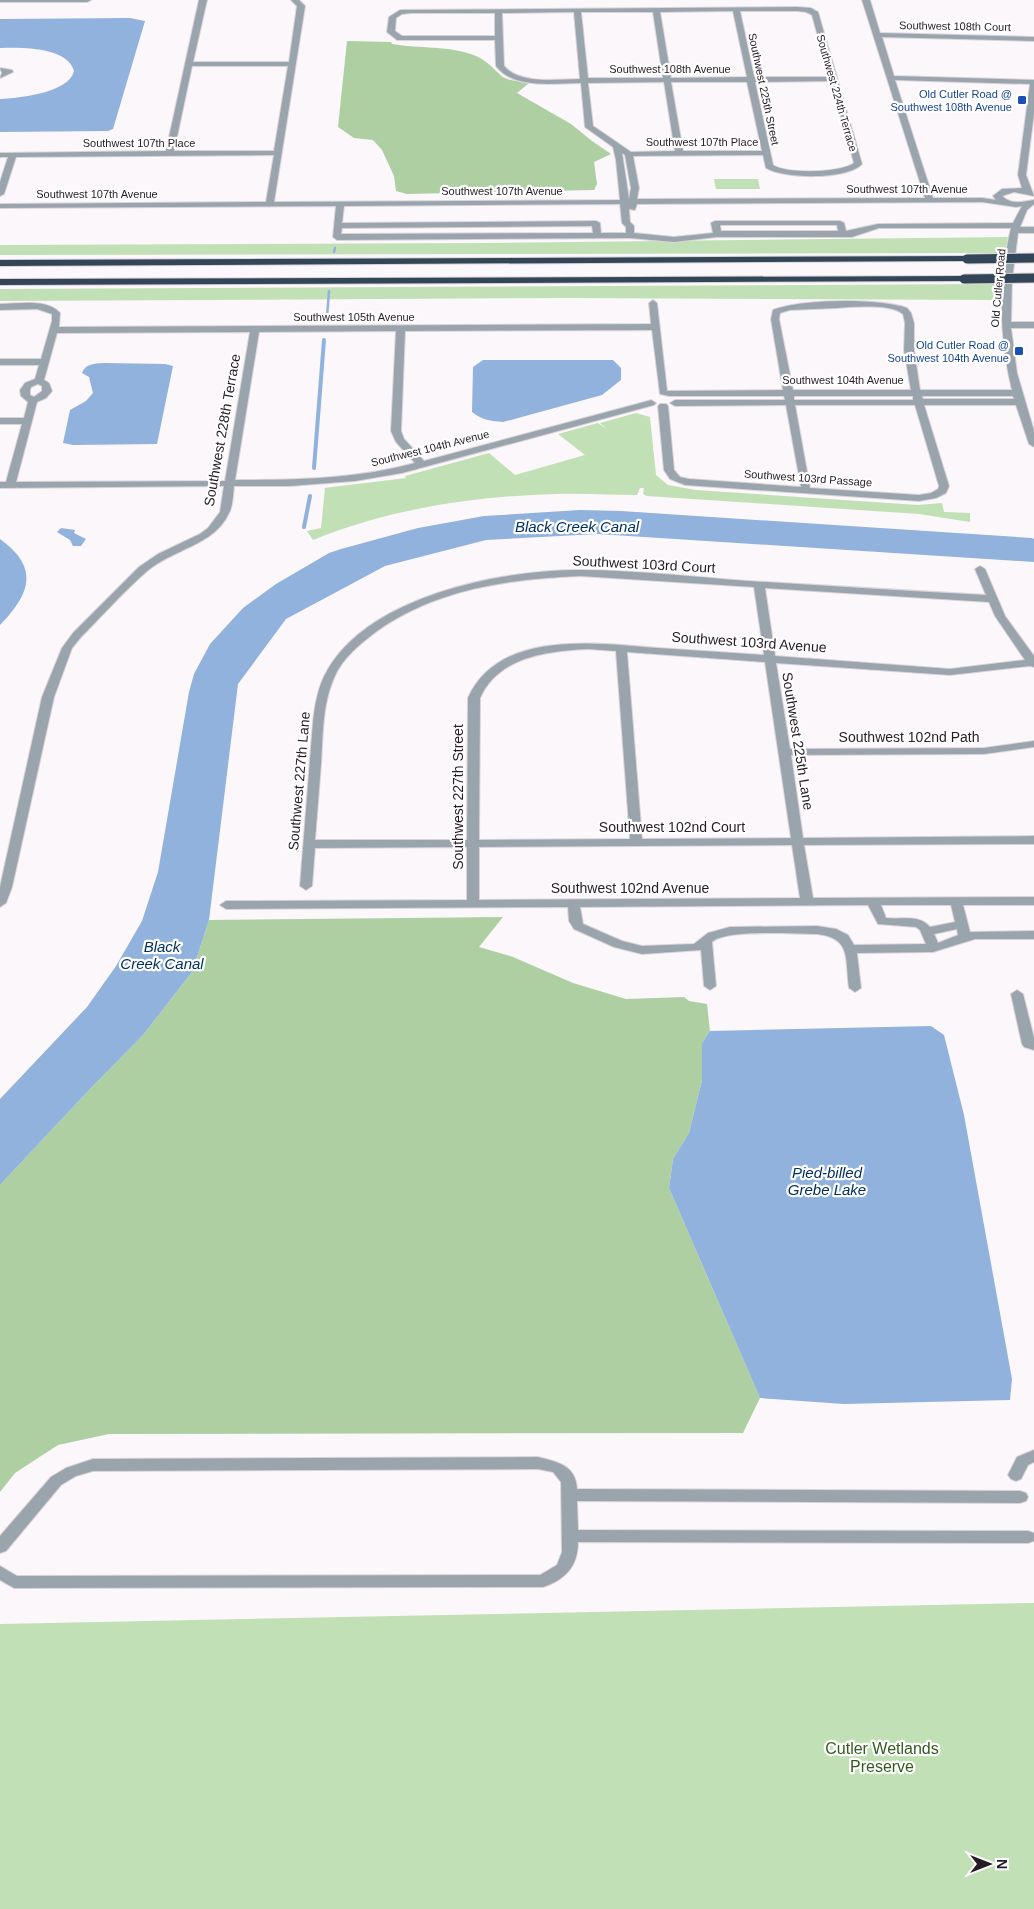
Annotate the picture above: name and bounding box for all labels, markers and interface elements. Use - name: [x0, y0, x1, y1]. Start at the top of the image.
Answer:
- street label: Southwest 108th Court: [899, 19, 1011, 33]
- street label: Southwest 225th Street: [746, 32, 782, 146]
- street label: Southwest 224th Terrace: [814, 33, 860, 153]
- street label: Southwest 108th Avenue: [609, 63, 731, 75]
- place label: Old Cutler Road @ Southwest 108th Avenue: [890, 88, 1012, 113]
- marker: Old Cutler Road @ Southwest 108th Avenue: [1016, 94, 1028, 106]
- street label: Southwest 107th Place: [646, 136, 758, 148]
- street label: Southwest 107th Place: [83, 137, 195, 149]
- street label: Southwest 107th Avenue: [846, 183, 968, 195]
- street label: Southwest 107th Avenue: [441, 185, 563, 197]
- street label: Southwest 107th Avenue: [36, 188, 158, 200]
- street label: Old Cutler Road: [989, 248, 1007, 328]
- street label: Southwest 105th Avenue: [293, 311, 415, 323]
- place label: Old Cutler Road @ Southwest 104th Avenue: [887, 339, 1009, 364]
- marker: Old Cutler Road @ Southwest 104th Avenue: [1013, 345, 1025, 357]
- street label: Southwest 228th Terrace: [201, 352, 243, 508]
- street label: Southwest 104th Avenue: [782, 374, 904, 386]
- street label: Southwest 104th Avenue: [370, 427, 490, 469]
- street label: Southwest 103rd Passage: [744, 468, 872, 488]
- water label: Black Creek Canal: [515, 518, 640, 535]
- street label: Southwest 103rd Court: [572, 552, 716, 576]
- street label: Southwest 103rd Avenue: [671, 629, 827, 655]
- street label: Southwest 225th Lane: [779, 671, 817, 811]
- street label: Southwest 227th Lane: [285, 711, 313, 851]
- street label: Southwest 227th Street: [450, 724, 466, 870]
- street label: Southwest 102nd Path: [839, 729, 979, 745]
- street label: Southwest 102nd Court: [599, 819, 745, 835]
- street label: Southwest 102nd Avenue: [551, 880, 709, 896]
- water label: Black Creek Canal: [120, 938, 204, 972]
- water label: Pied-billed Grebe Lake: [788, 1164, 866, 1198]
- park label: Cutler Wetlands Preserve: [825, 1740, 939, 1775]
- north arrow: [964, 1839, 1014, 1889]
- text: N: [994, 1859, 1010, 1869]

